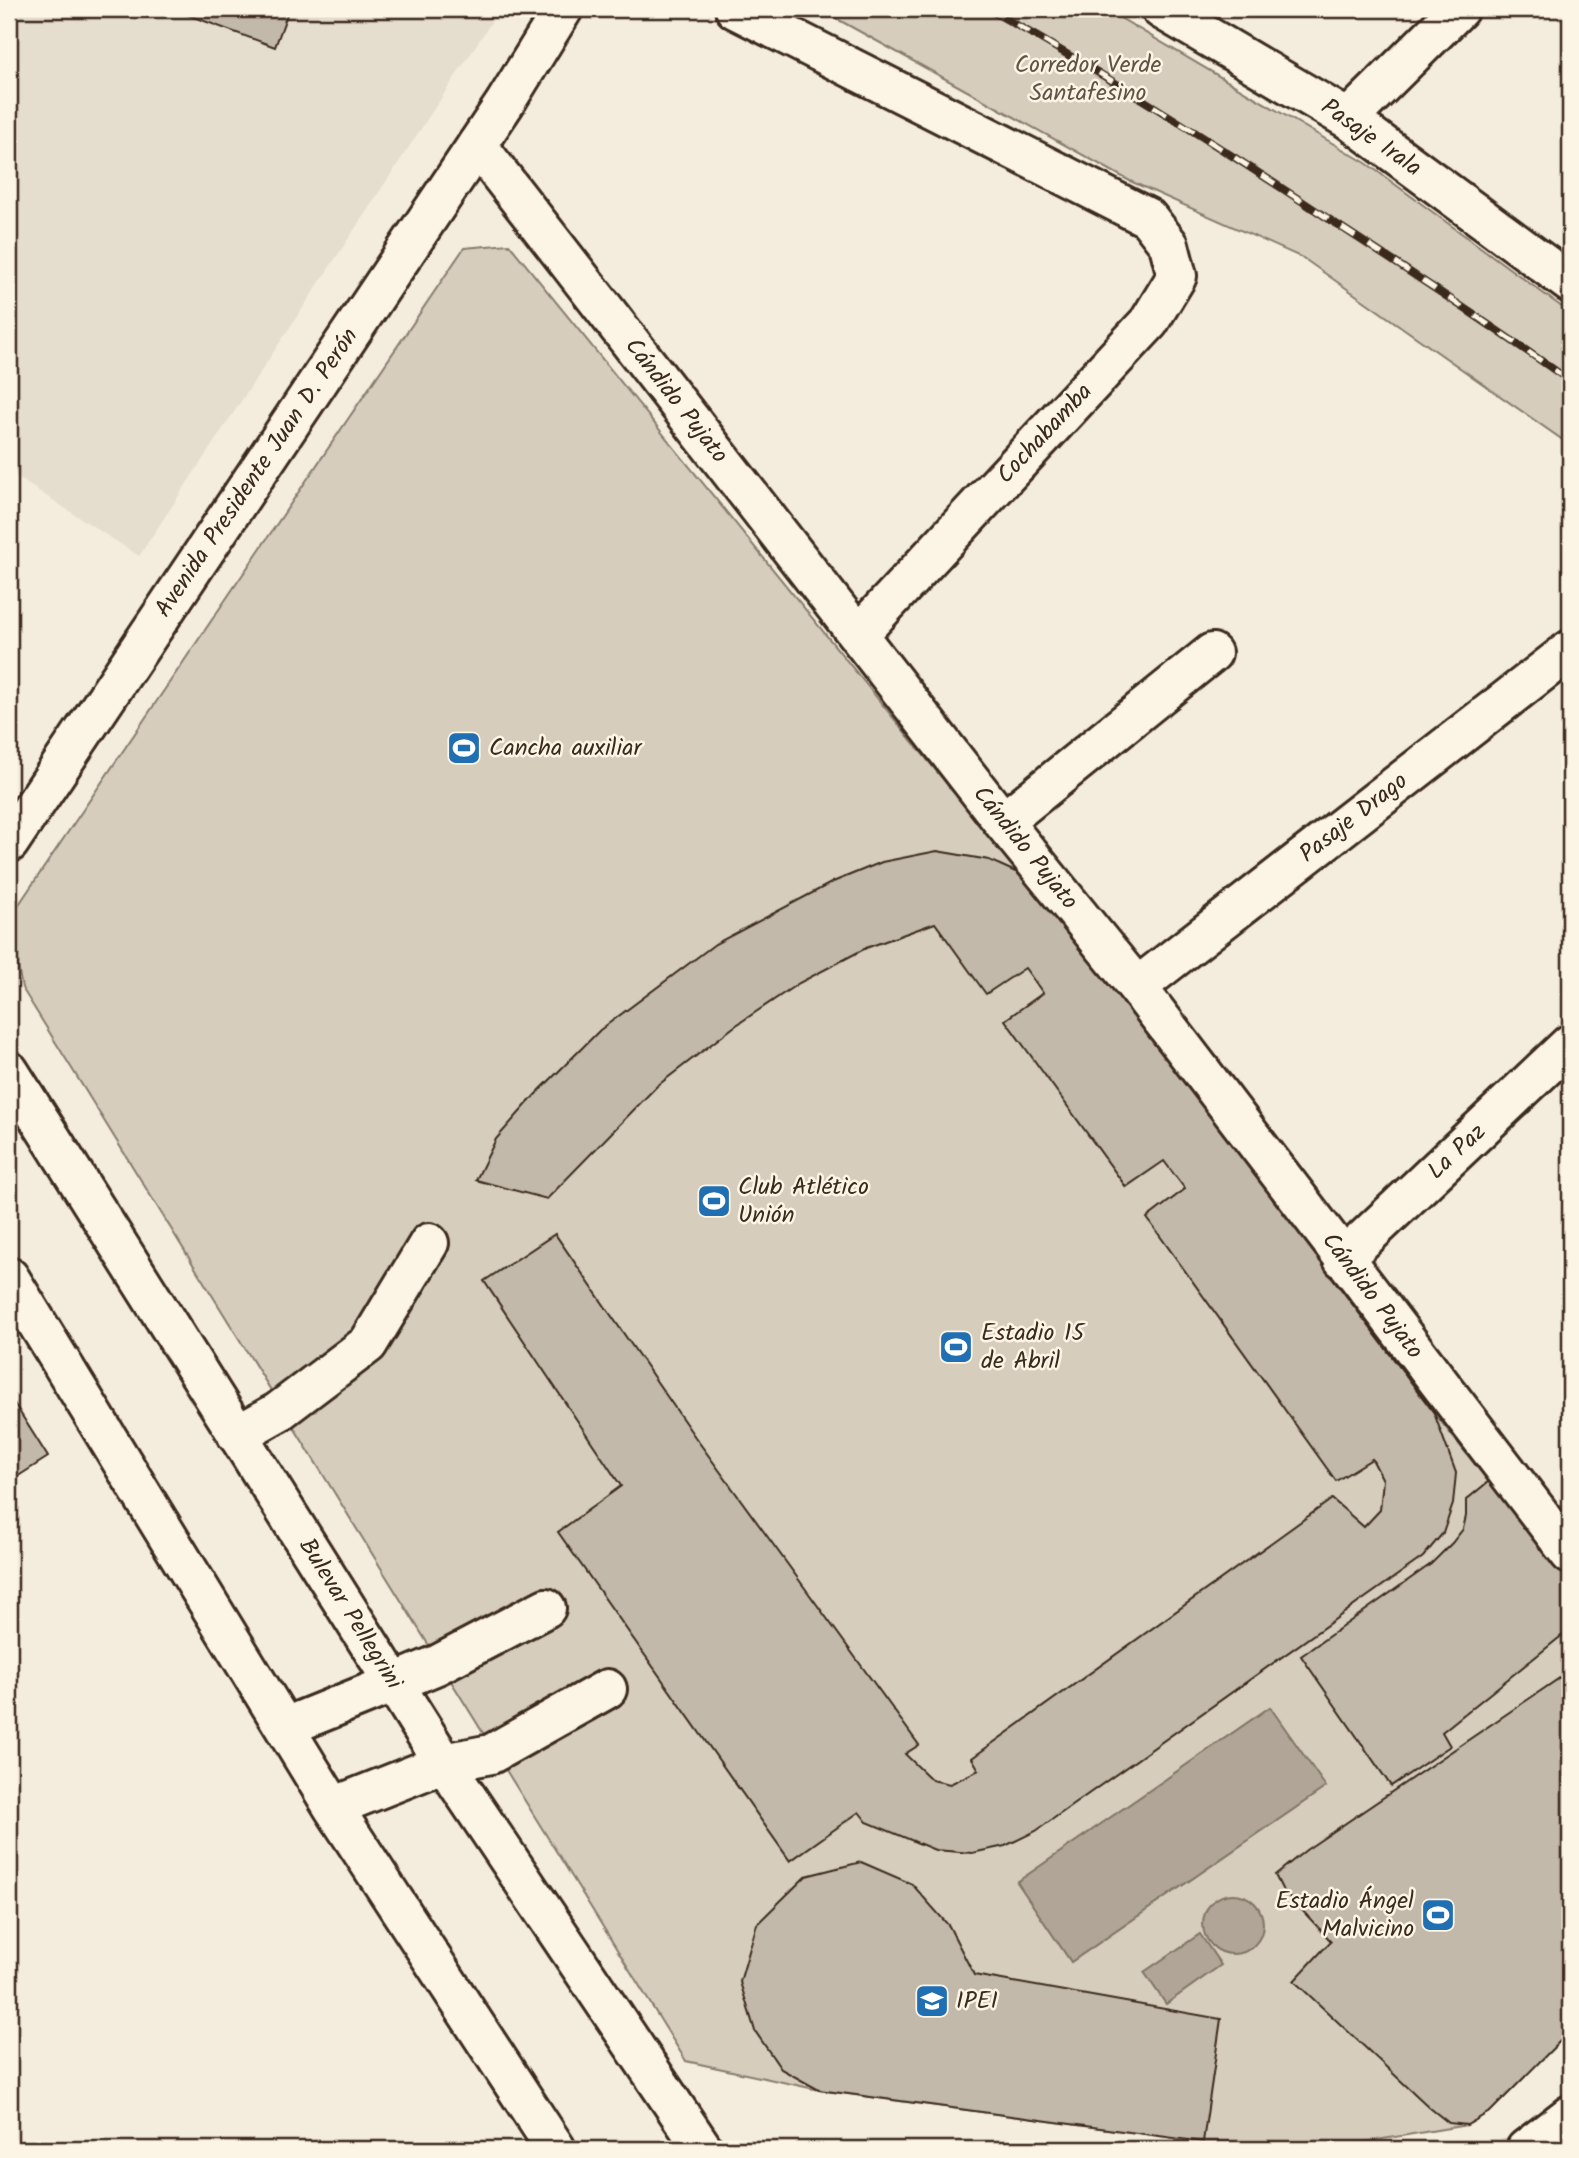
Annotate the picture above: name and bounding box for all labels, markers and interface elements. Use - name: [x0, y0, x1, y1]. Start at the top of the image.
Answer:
- park label: Corredor Verde Santafesino: [1015, 46, 1162, 113]
- street label: Pasaje Irala: [1312, 89, 1430, 187]
- street label: Avenida Presidente Juan D. Perón: [145, 320, 369, 626]
- street label: Cándido Pujato: [614, 330, 738, 472]
- street label: Cochabamba: [987, 374, 1103, 494]
- sports icon: Cancha auxiliar: [445, 729, 483, 767]
- place label: Cancha auxiliar: [489, 729, 643, 768]
- street label: Pasaje Drago: [1291, 763, 1417, 873]
- street label: Cándido Pujato: [962, 777, 1088, 919]
- street label: La Paz: [1419, 1114, 1495, 1190]
- place label: Club Atlético Unión: [738, 1168, 869, 1235]
- sports icon: Club Atlético Unión: [695, 1182, 733, 1220]
- street label: Cándido Pujato: [1311, 1224, 1433, 1368]
- place label: Estadio 15 de Abril: [981, 1314, 1087, 1381]
- sports icon: Estadio 15 de Abril: [937, 1328, 975, 1366]
- street label: Bulevar Pellegrini: [288, 1531, 413, 1699]
- place label: Estadio Ángel Malvicino: [1276, 1882, 1414, 1949]
- sports icon: Estadio Ángel Malvicino: [1419, 1896, 1457, 1934]
- school or university icon: IPEI: [913, 1982, 951, 2020]
- place label: IPEI: [956, 1982, 998, 2021]

